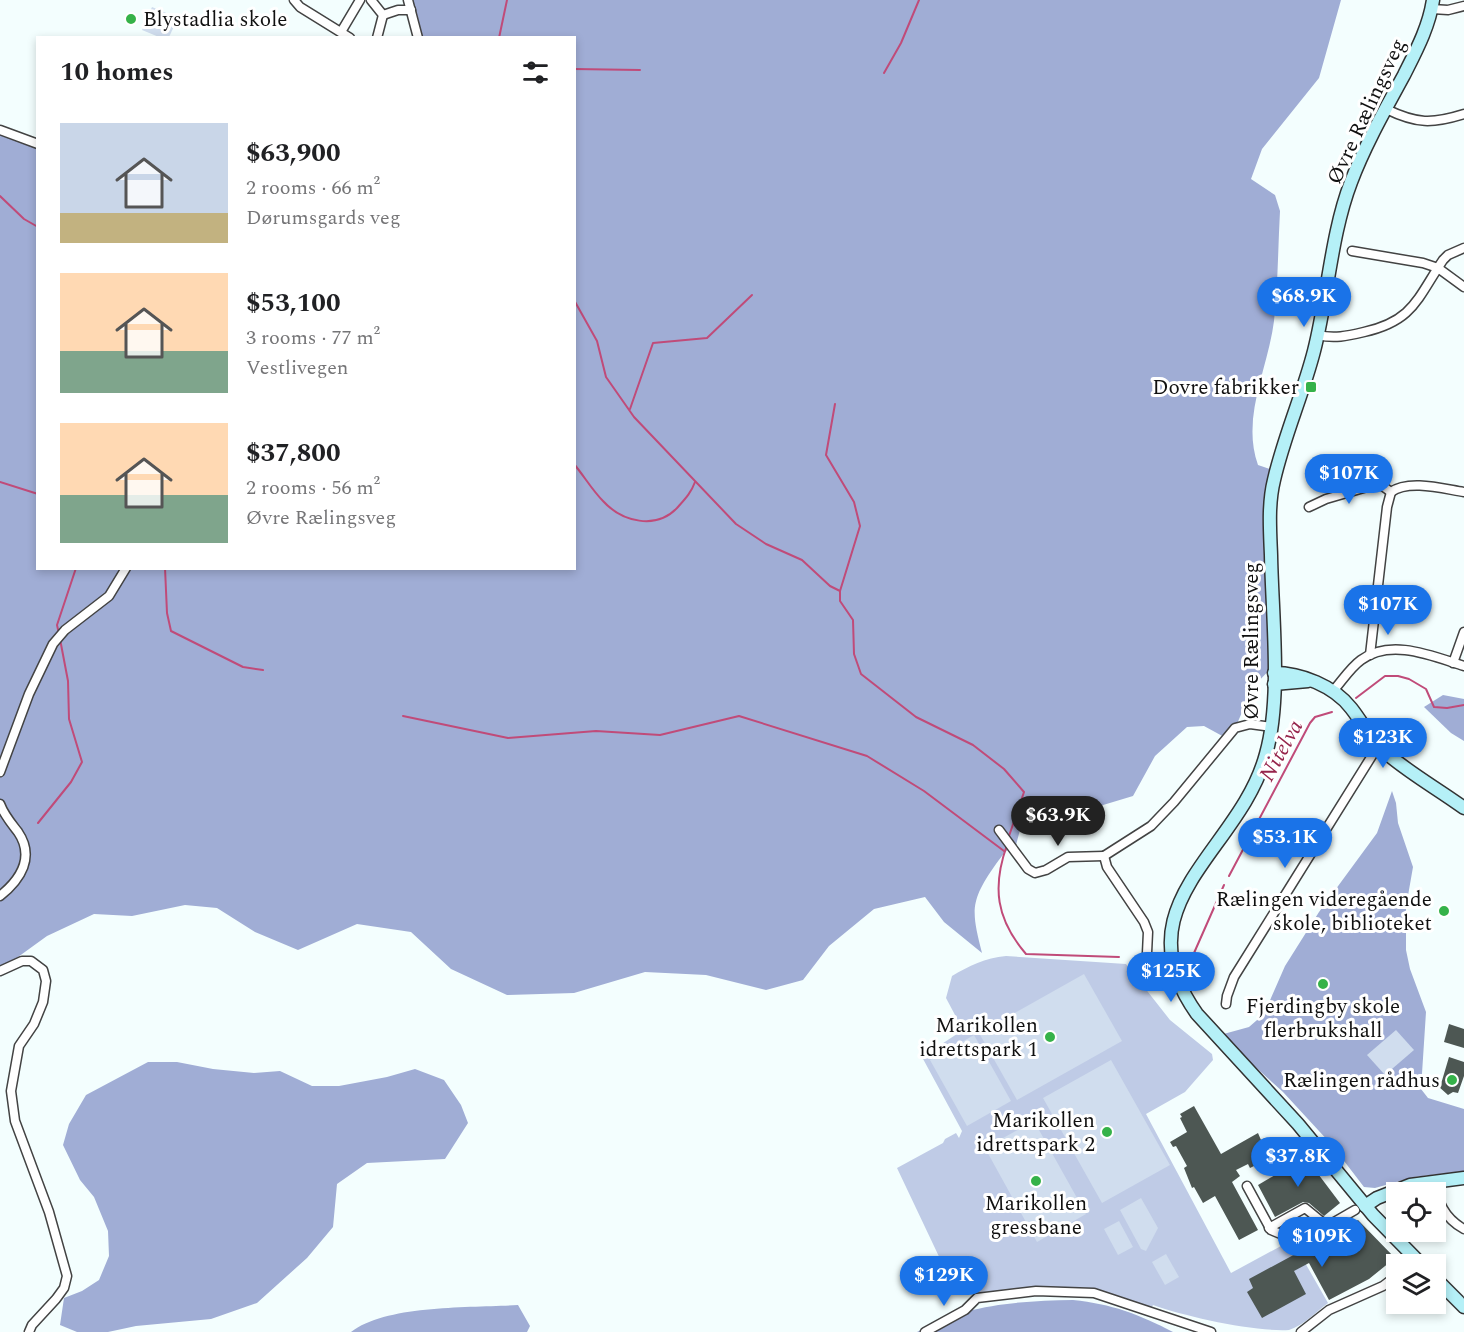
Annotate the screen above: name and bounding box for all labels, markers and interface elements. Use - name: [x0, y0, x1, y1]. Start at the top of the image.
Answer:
- place label: Blystadlia skole: [143, 4, 287, 36]
- marker: Blystadlia skole: [124, 12, 138, 26]
- street label: Øvre Rælingsveg: [1319, 33, 1415, 190]
- text: 10 homes: [60, 52, 174, 92]
- icon: filters: [519, 56, 552, 89]
- text: $63,900: [246, 133, 340, 173]
- icon: home: [108, 147, 180, 219]
- text: 2 rooms · 66 m²: [246, 173, 380, 203]
- text: Dørumsgards veg: [246, 203, 401, 233]
- pin: $68.9K: [1255, 277, 1353, 328]
- text: $68.9K: [1271, 281, 1337, 311]
- text: $53,100: [246, 283, 340, 323]
- icon: home: [108, 297, 180, 369]
- text: 3 rooms · 77 m²: [246, 323, 380, 353]
- text: Vestlivegen: [246, 353, 348, 383]
- place label: Dovre fabrikker: [1152, 372, 1299, 404]
- marker: Dovre fabrikker: [1304, 380, 1318, 394]
- text: $37,800: [246, 433, 340, 473]
- icon: home: [108, 447, 180, 519]
- pin: $107K: [1307, 454, 1391, 505]
- text: $107K: [1319, 458, 1379, 488]
- text: 2 rooms · 56 m²: [246, 473, 380, 503]
- text: Øvre Rælingsveg: [246, 503, 396, 533]
- street label: Øvre Rælingsveg: [1236, 562, 1268, 720]
- pin: $107K: [1346, 585, 1430, 636]
- text: $107K: [1358, 589, 1418, 619]
- water label: Nitelva: [1251, 714, 1312, 788]
- pin: $123K: [1341, 718, 1425, 769]
- text: $123K: [1353, 722, 1413, 752]
- pin: $63.9K: [1009, 796, 1107, 847]
- text: $63.9K: [1025, 800, 1091, 830]
- pin: $53.1K: [1236, 818, 1334, 869]
- text: $53.1K: [1252, 822, 1318, 852]
- place label: Rælingen videregående skole, biblioteket: [1216, 884, 1432, 940]
- marker: Rælingen videregående skole, biblioteket: [1437, 904, 1451, 918]
- pin: $125K: [1129, 952, 1213, 1003]
- text: $125K: [1141, 956, 1201, 986]
- marker: Fjerdingby skole flerbrukshall: [1316, 977, 1330, 991]
- place label: Fjerdingby skole flerbrukshall: [1246, 991, 1400, 1047]
- place label: Marikollen idrettspark 1: [919, 1010, 1038, 1066]
- marker: Marikollen idrettspark 1: [1043, 1030, 1057, 1044]
- place label: Rælingen rådhus: [1283, 1065, 1440, 1097]
- marker: Rælingen rådhus: [1445, 1073, 1459, 1087]
- place label: Marikollen idrettspark 2: [976, 1105, 1095, 1161]
- marker: Marikollen idrettspark 2: [1100, 1125, 1114, 1139]
- pin: $37.8K: [1249, 1137, 1347, 1188]
- text: $37.8K: [1265, 1141, 1331, 1171]
- marker: Marikollen gressbane: [1029, 1174, 1043, 1188]
- map controls: [1386, 1182, 1446, 1314]
- button: locate: [1386, 1182, 1446, 1242]
- place label: Marikollen gressbane: [985, 1188, 1087, 1244]
- pin: $109K: [1280, 1217, 1364, 1268]
- text: $109K: [1292, 1221, 1352, 1251]
- button: layers: [1386, 1254, 1446, 1314]
- pin: $129K: [902, 1256, 986, 1307]
- text: $129K: [914, 1260, 974, 1290]

